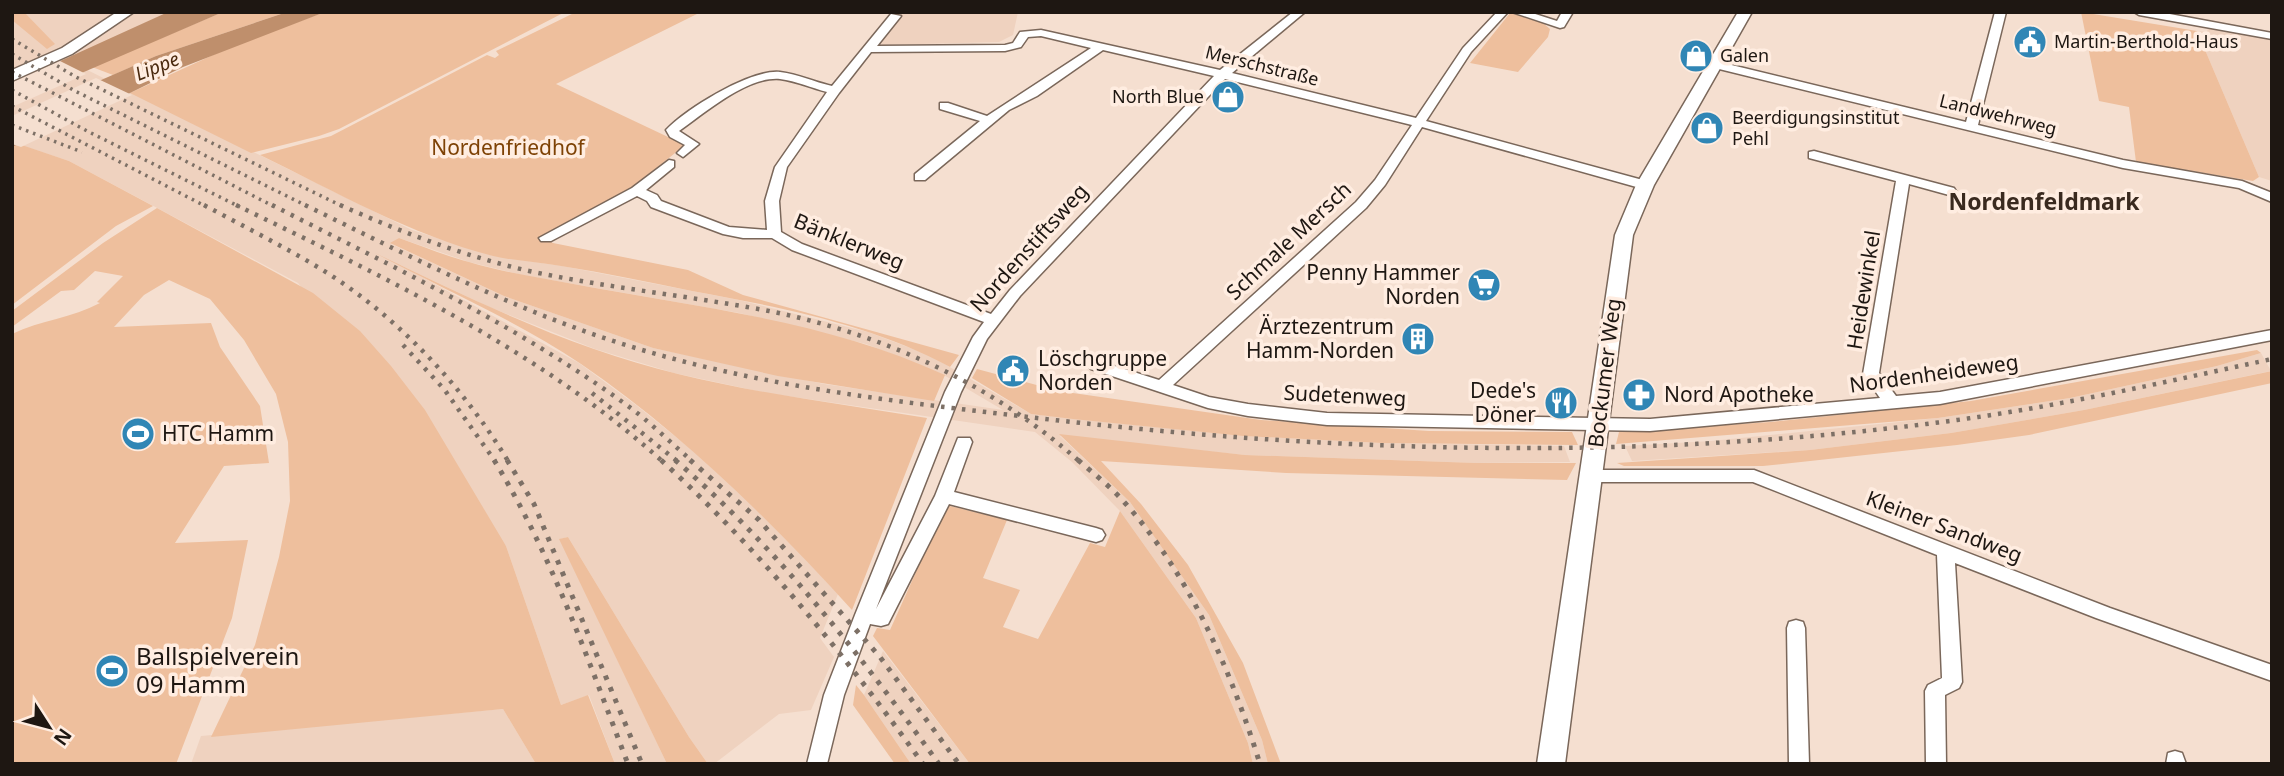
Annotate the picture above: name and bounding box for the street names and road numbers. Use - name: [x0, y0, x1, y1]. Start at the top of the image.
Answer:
- street label: Merschstraße: [1203, 39, 1321, 91]
- street label: Landwehrweg: [1937, 88, 2059, 140]
- street label: Schmale Mersch: [1220, 175, 1357, 306]
- street label: Nordenstiftsweg: [963, 177, 1093, 318]
- street label: Bänklerweg: [790, 206, 909, 276]
- street label: Heidewinkel: [1840, 228, 1886, 352]
- street label: Bockumer Weg: [1581, 297, 1627, 449]
- street label: Nordenheideweg: [1847, 347, 2020, 399]
- street label: Sudetenweg: [1283, 378, 1407, 412]
- street label: Kleiner Sandweg: [1862, 483, 2026, 569]

